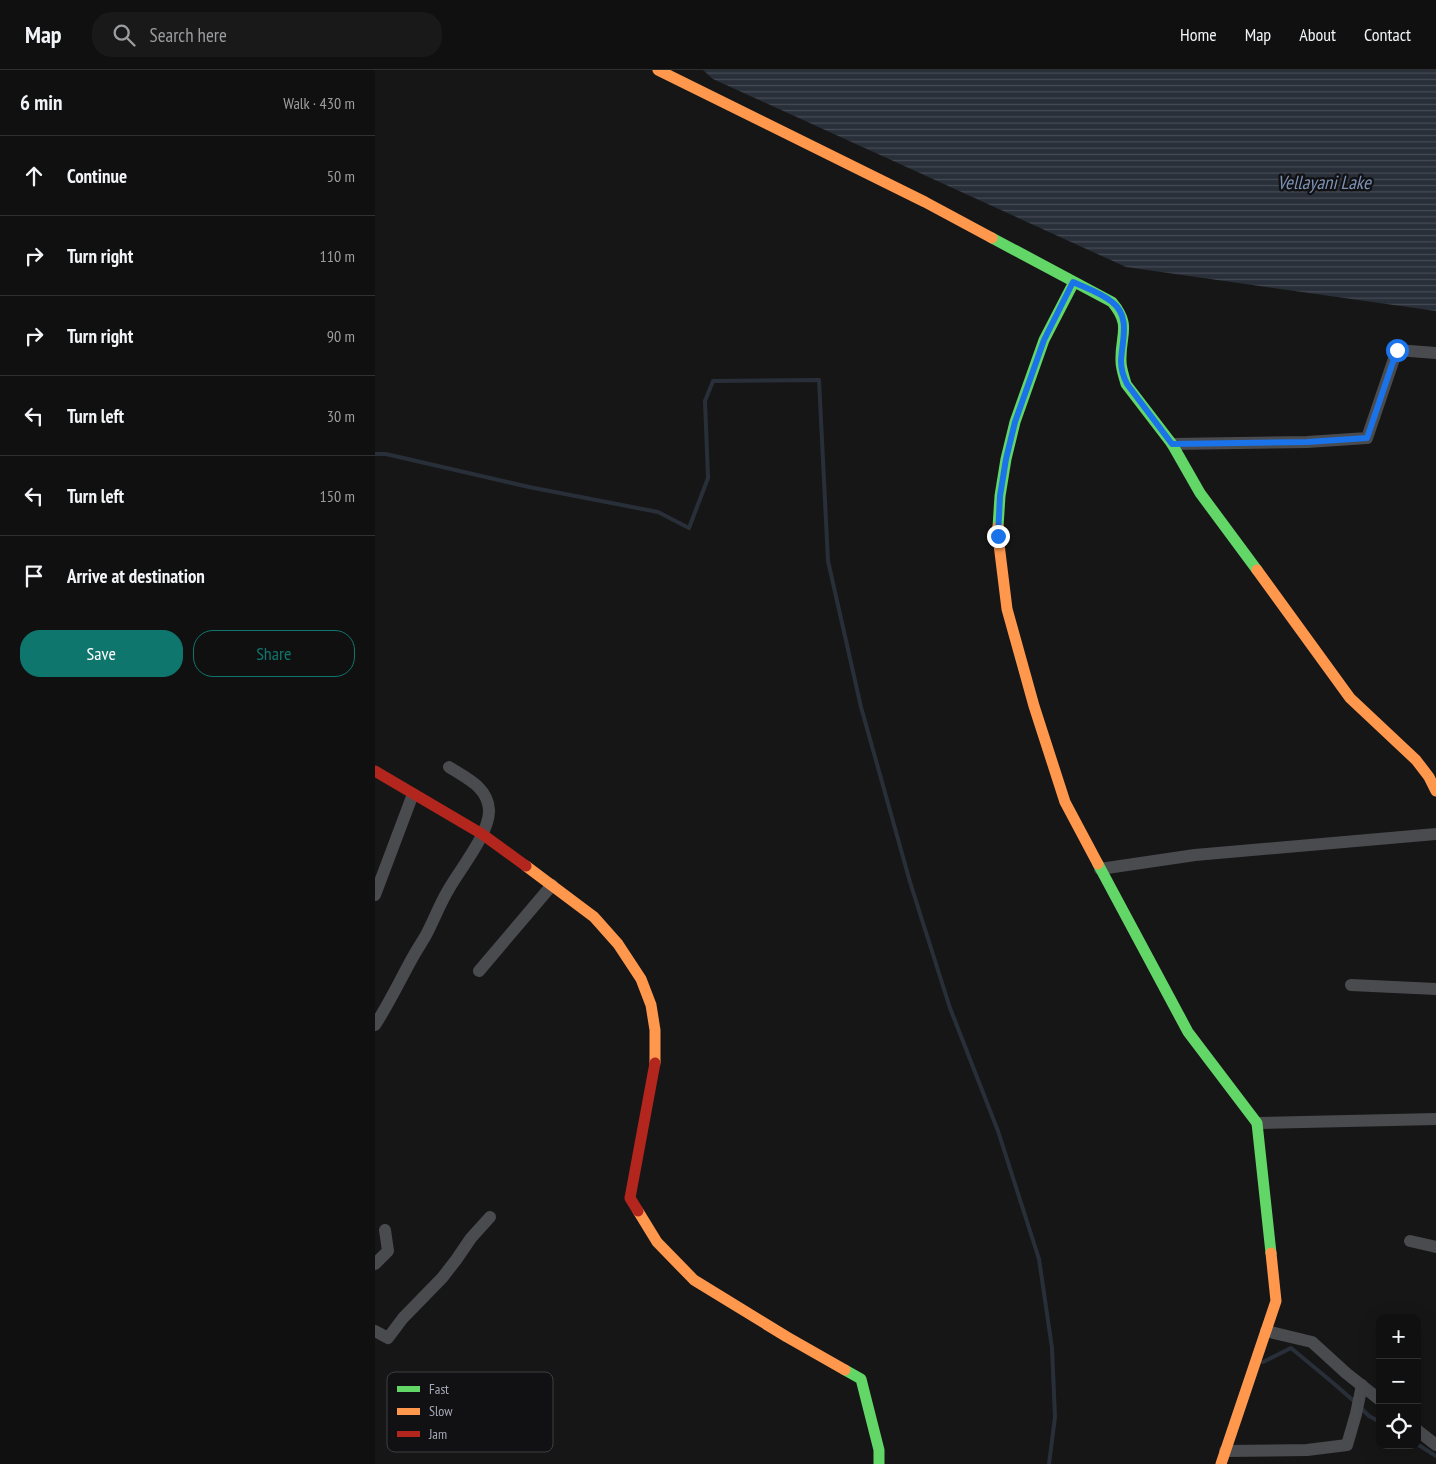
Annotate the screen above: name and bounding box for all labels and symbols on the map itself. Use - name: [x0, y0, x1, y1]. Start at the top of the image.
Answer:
- water label: Vellayani Lake: [1277, 170, 1372, 194]
- route start: [1386, 339, 1409, 362]
- route end: [987, 525, 1010, 548]
- legend: [387, 1372, 553, 1452]
- text: Fast: [429, 1380, 449, 1398]
- text: Slow: [429, 1402, 453, 1420]
- text: Jam: [428, 1425, 447, 1443]

